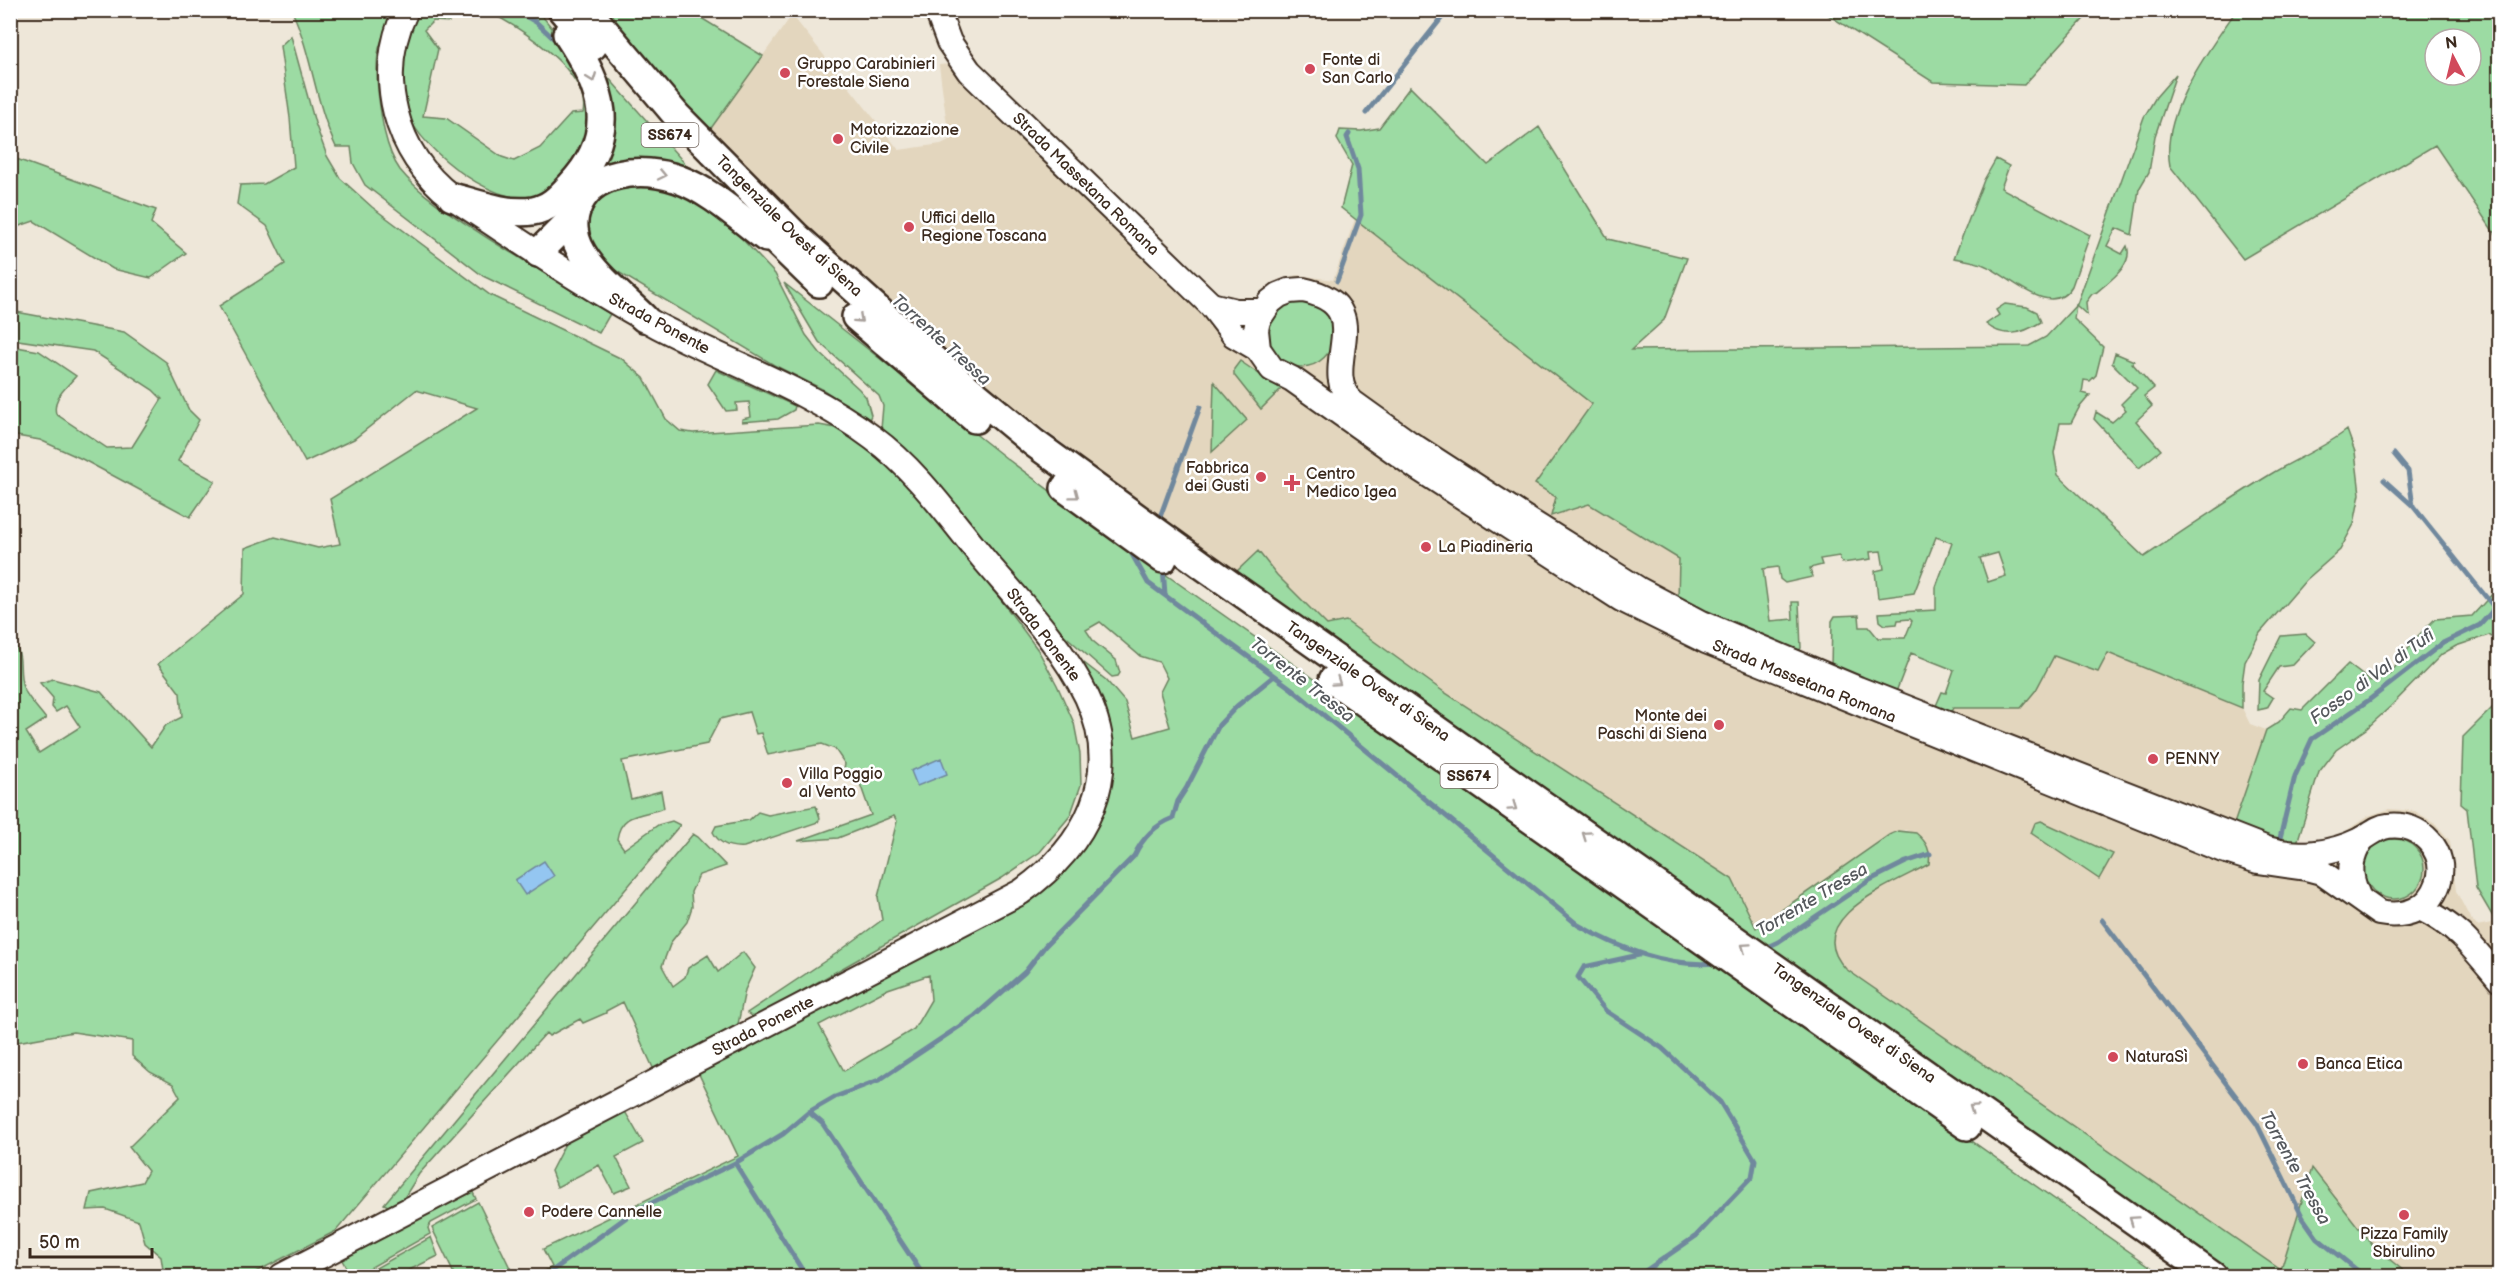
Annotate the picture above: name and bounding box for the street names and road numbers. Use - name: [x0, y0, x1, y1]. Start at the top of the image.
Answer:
- street label: Strada Massetana Romana: [1009, 109, 1163, 259]
- road number: SS674: [642, 123, 698, 147]
- street label: Tangenziale Ovest di Siena: [712, 151, 866, 301]
- street label: Strada Ponente: [605, 289, 713, 359]
- street label: Strada Ponente: [1002, 585, 1084, 686]
- street label: Tangenziale Ovest di Siena: [1282, 617, 1454, 746]
- street label: Strada Massetana Romana: [1709, 636, 1899, 728]
- road number: SS674: [1440, 764, 1498, 788]
- street label: Tangenziale Ovest di Siena: [1768, 959, 1939, 1087]
- street label: Strada Ponente: [709, 992, 817, 1060]

